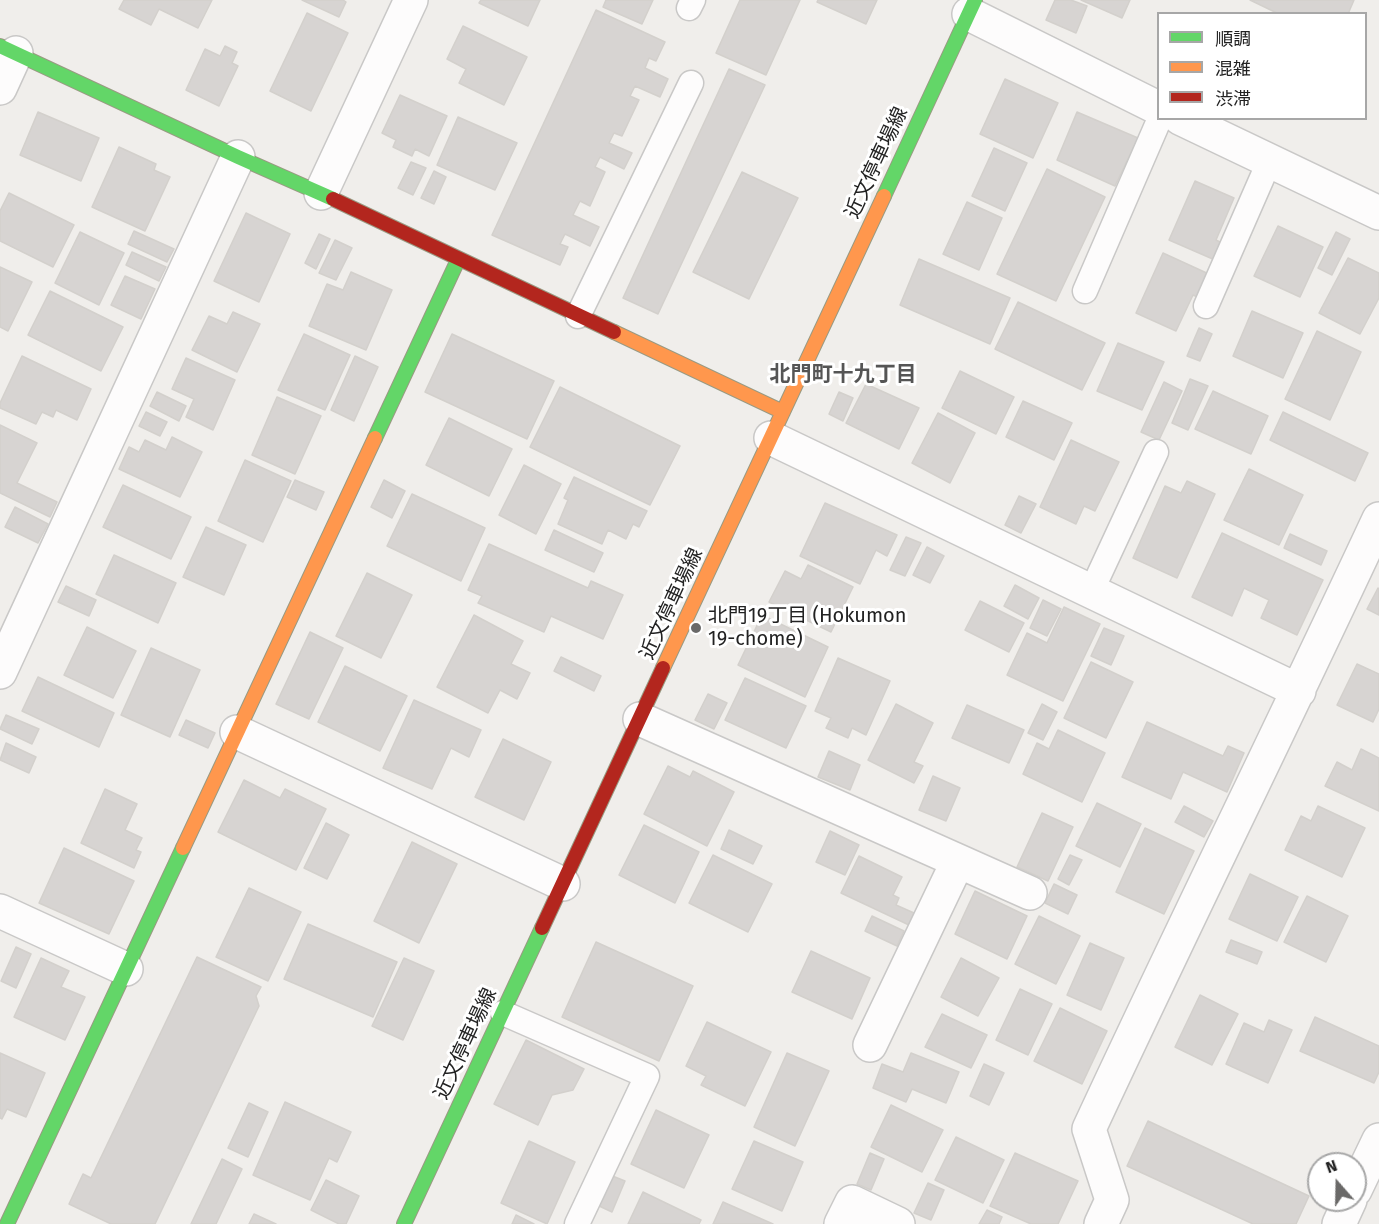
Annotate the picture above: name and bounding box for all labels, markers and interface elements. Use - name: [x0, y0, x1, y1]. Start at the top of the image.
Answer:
- legend: [1157, 12, 1367, 120]
- text: 順調: [1215, 28, 1251, 50]
- text: 混雑: [1215, 58, 1251, 80]
- text: 渋滞: [1215, 88, 1251, 110]
- street label: 近文停車場線: [841, 104, 913, 222]
- district label: 北門町十九丁目: [770, 362, 916, 388]
- street label: 近文停車場線: [636, 545, 708, 663]
- place label: 北門19丁目 (Hokumon 19-chome): [708, 604, 906, 651]
- marker: 北門19丁目 (Hokumon 19-chome): [689, 621, 703, 635]
- street label: 近文停車場線: [430, 985, 502, 1103]
- north arrow: [1307, 1152, 1367, 1212]
- text: N: [1323, 1156, 1340, 1177]

